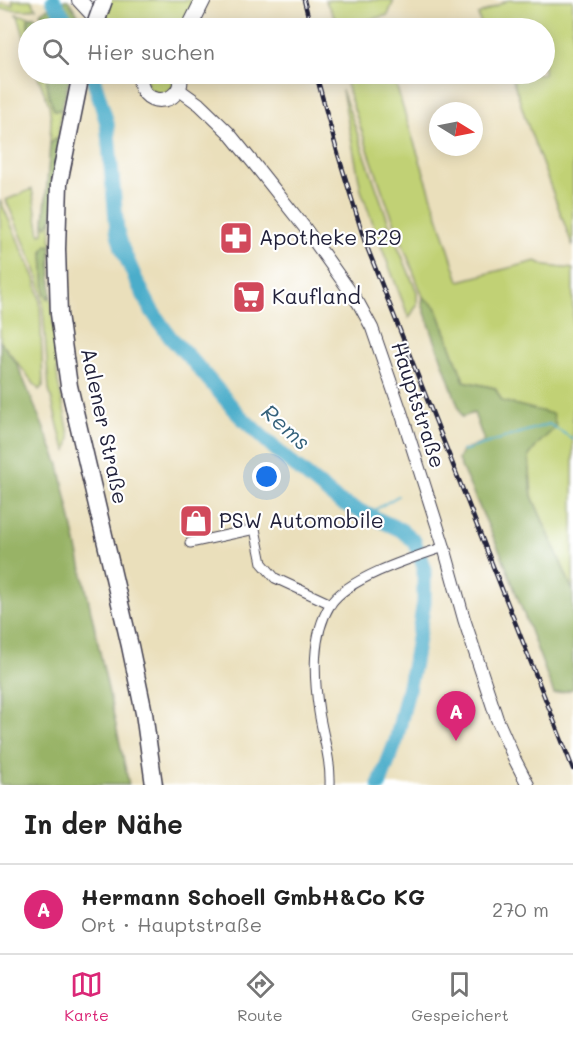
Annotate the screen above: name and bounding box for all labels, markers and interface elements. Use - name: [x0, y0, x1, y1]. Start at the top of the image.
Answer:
- search box: [18, 18, 555, 84]
- icon: search: [39, 35, 72, 68]
- text: Hier suchen: [87, 37, 215, 66]
- north arrow: [429, 102, 483, 156]
- pharmacy icon: Apotheke B29: [218, 220, 254, 256]
- place label: Apotheke B29: [259, 223, 401, 250]
- supermarket icon: Kaufland: [231, 279, 267, 315]
- place label: Kaufland: [272, 282, 361, 309]
- street label: Hauptstraße: [386, 338, 453, 471]
- street label: Aalener Straße: [76, 345, 135, 506]
- water label: Rems: [256, 397, 317, 456]
- your location: [252, 462, 281, 491]
- shop icon: PSW Automobile: [178, 503, 214, 539]
- place label: PSW Automobile: [219, 506, 384, 533]
- pin: A: [436, 692, 476, 741]
- text: In der Nähe: [24, 807, 183, 841]
- text: Hermann Schoell GmbH&Co KG: [81, 882, 425, 911]
- text: A: [37, 896, 50, 922]
- text: 270 m: [492, 896, 549, 922]
- text: Ort · Hauptstraße: [81, 911, 262, 937]
- tab: Karte: [64, 968, 109, 1025]
- tab: Route: [237, 968, 283, 1025]
- tab: Gespeichert: [411, 968, 509, 1025]

